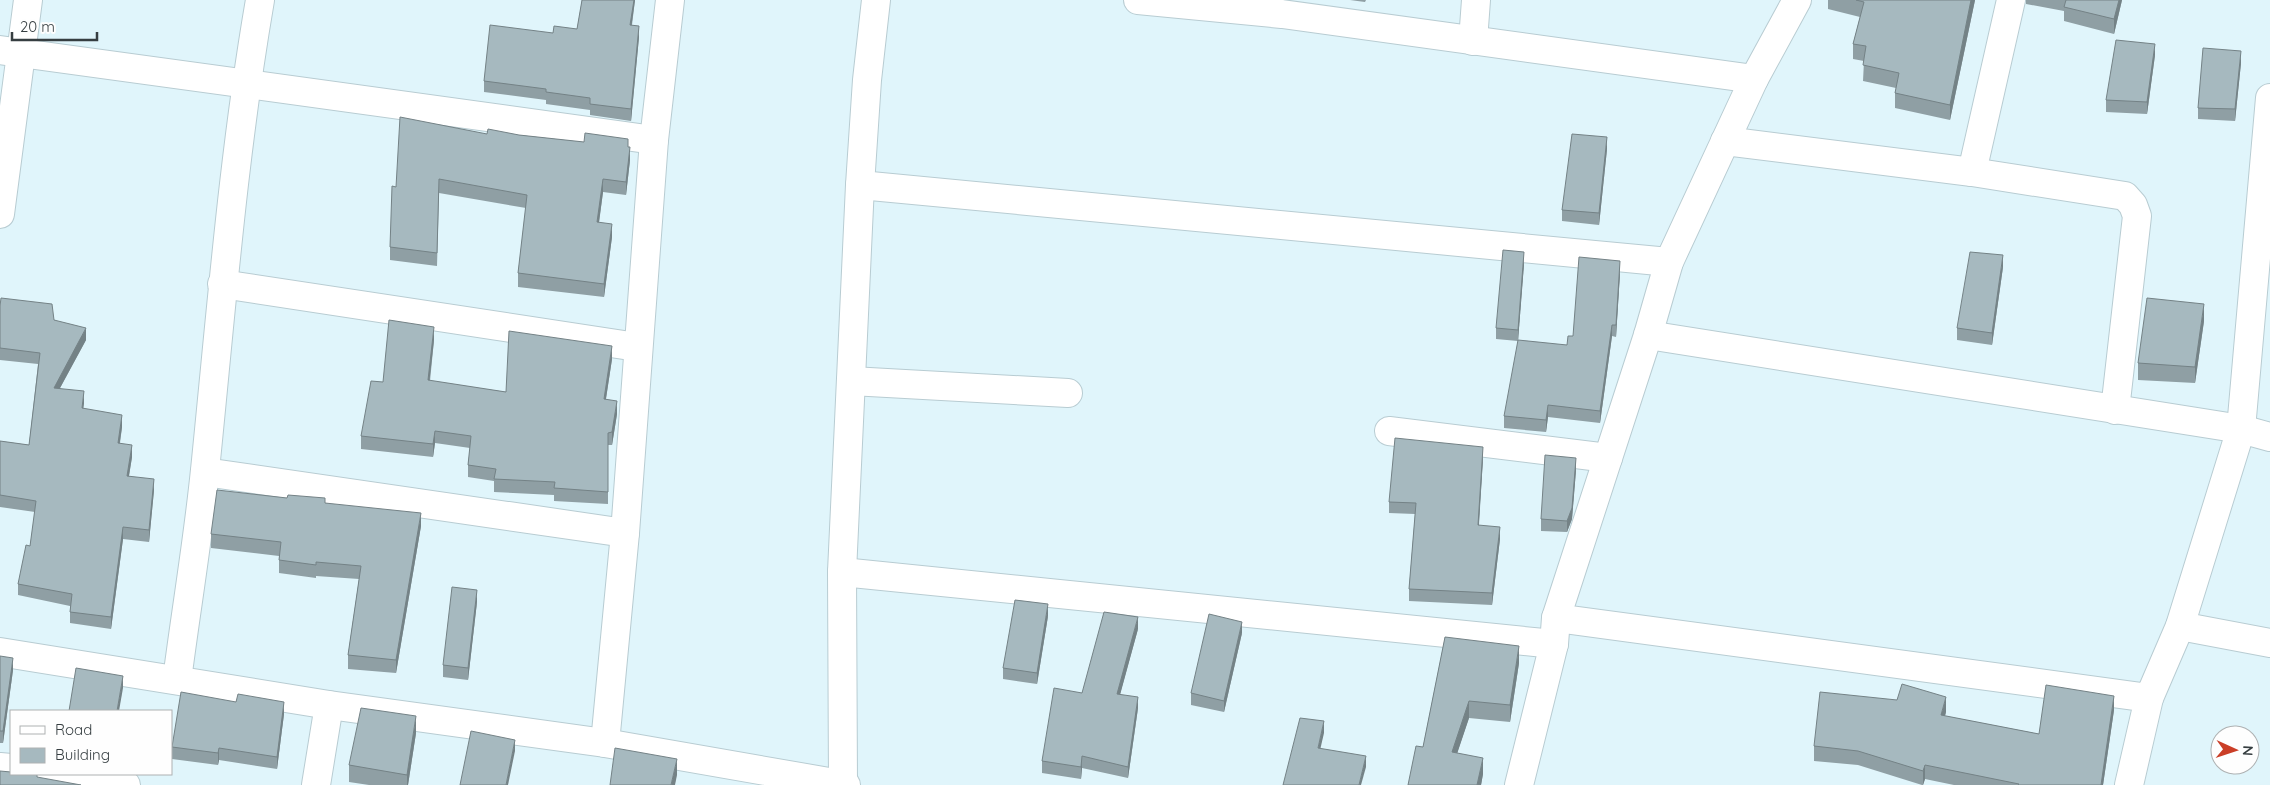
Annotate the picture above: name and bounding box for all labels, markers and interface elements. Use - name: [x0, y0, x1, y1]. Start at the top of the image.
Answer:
- scale bar: [12, 10, 98, 42]
- text: 20 m: [20, 17, 55, 36]
- legend: [10, 710, 172, 775]
- text: Road: [55, 720, 92, 739]
- north arrow: [2210, 725, 2260, 775]
- text: Building: [55, 745, 110, 764]
- text: N: [2239, 745, 2257, 756]

